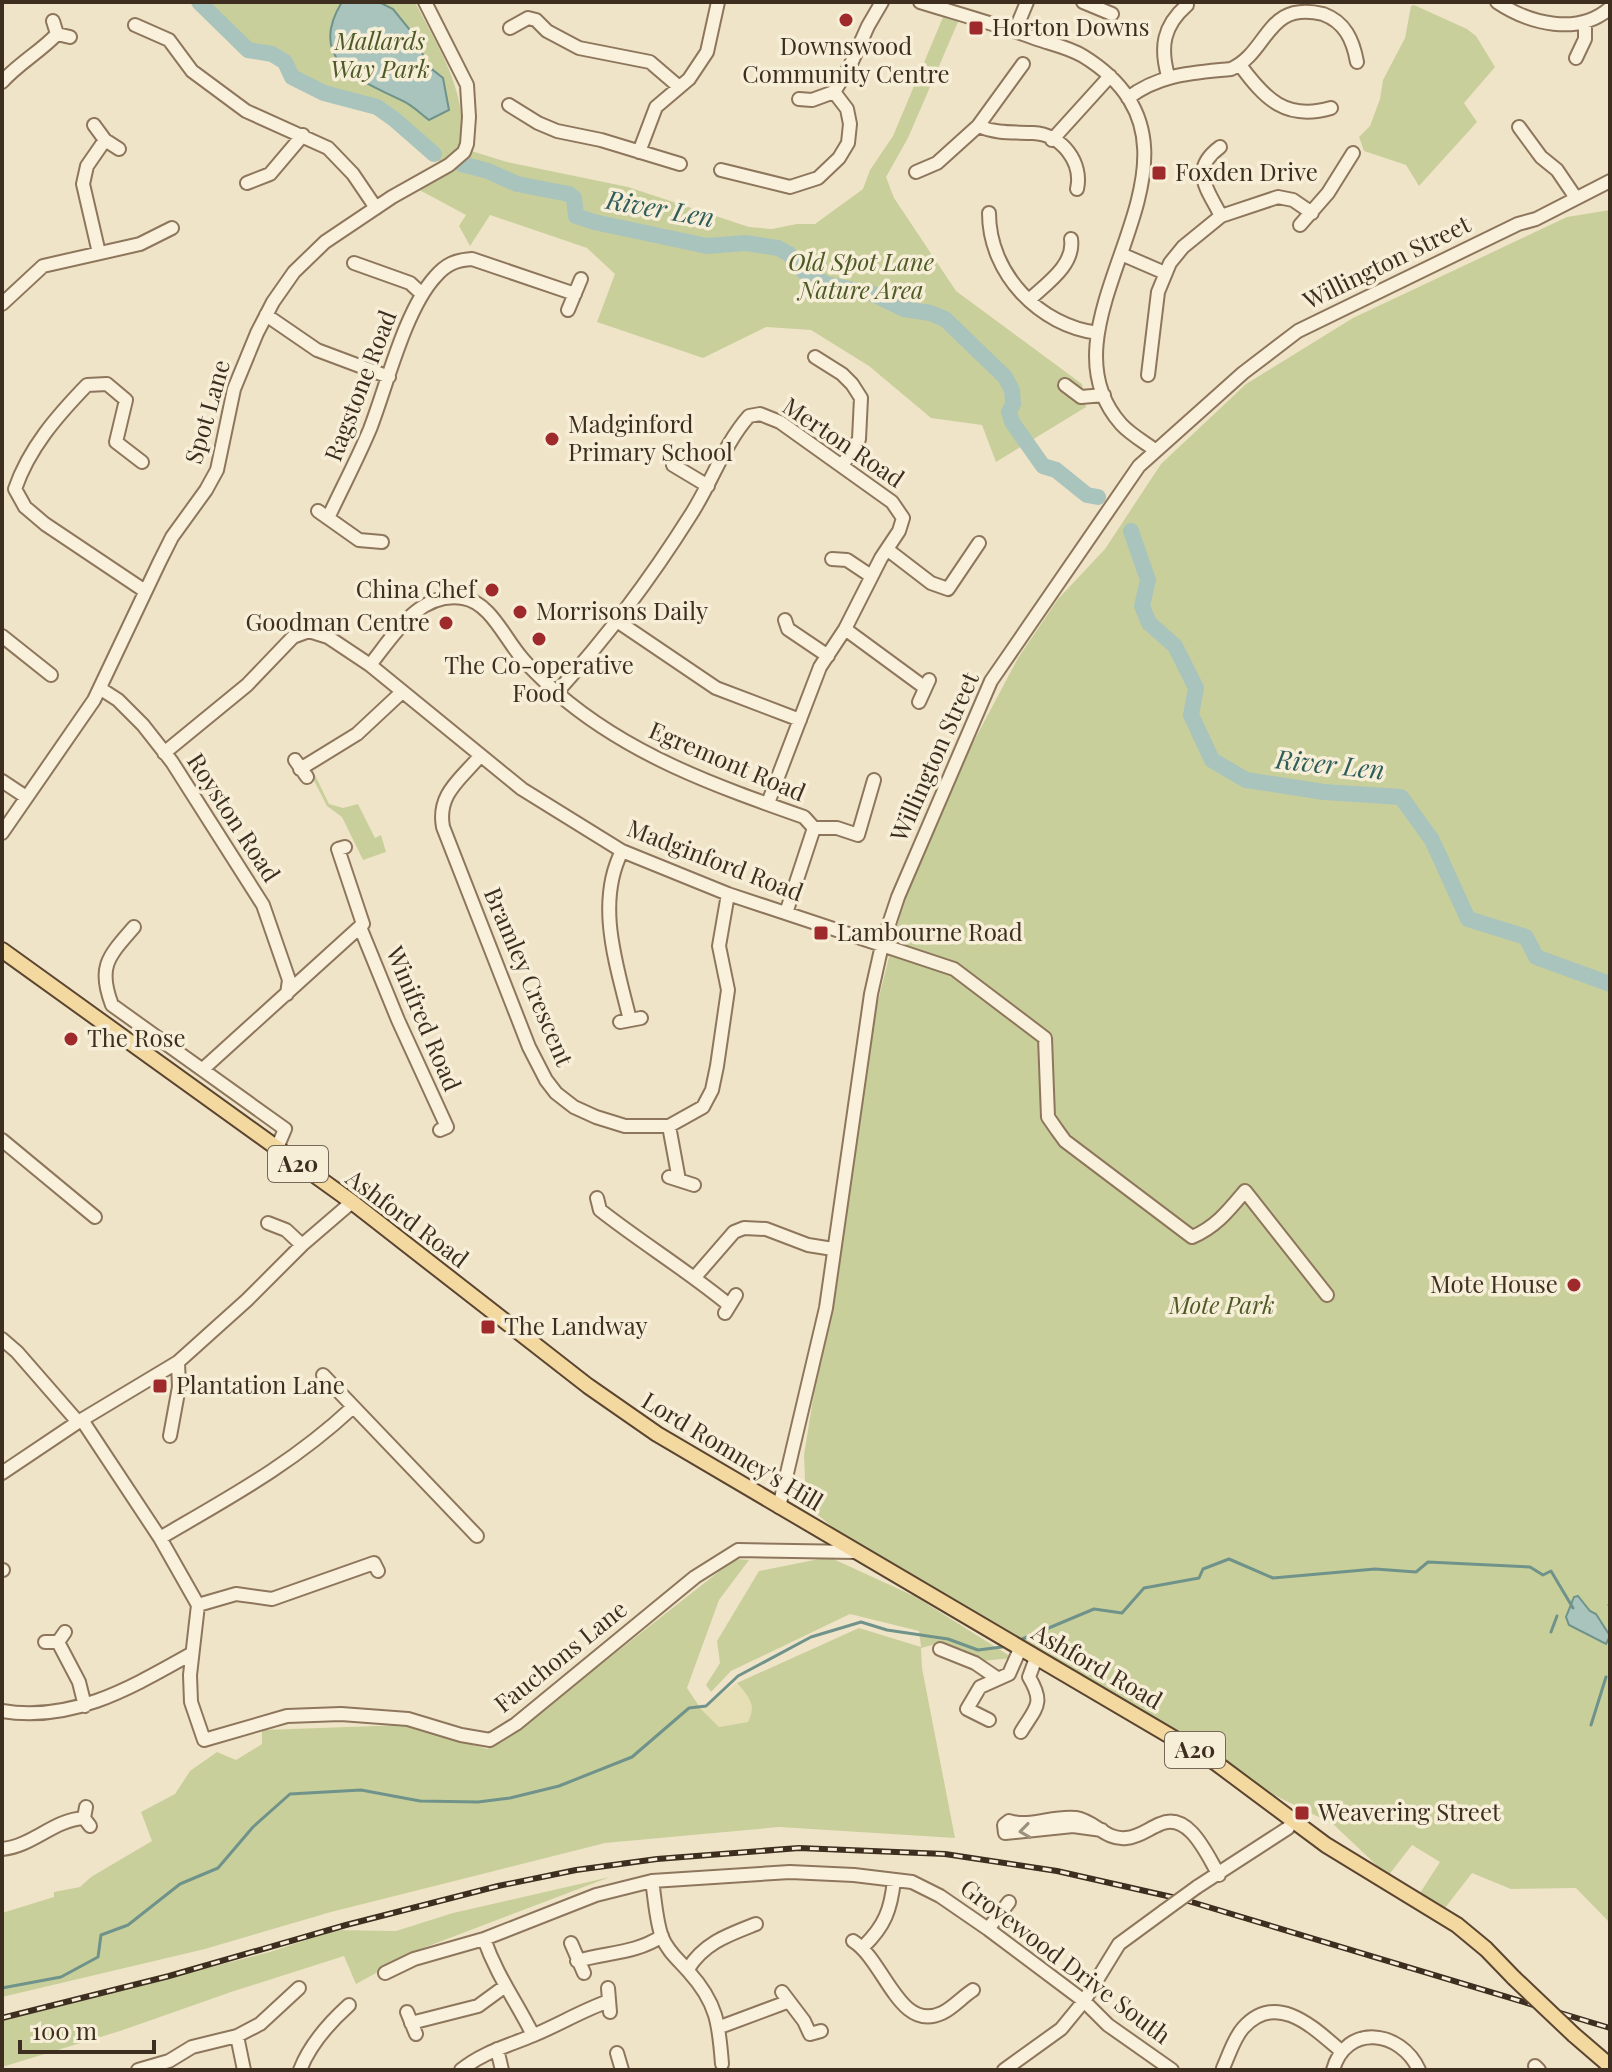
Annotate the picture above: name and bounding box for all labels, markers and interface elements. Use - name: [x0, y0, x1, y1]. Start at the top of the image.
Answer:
- place label: Horton Downs: [992, 10, 1149, 42]
- marker: Downswood Community Centre: [837, 11, 855, 29]
- marker: Horton Downs: [967, 19, 985, 37]
- park label: Mallards Way Park: [330, 24, 430, 84]
- place label: Downswood Community Centre: [742, 29, 950, 89]
- place label: Foxden Drive: [1175, 155, 1318, 187]
- marker: Foxden Drive: [1150, 164, 1168, 182]
- water label: River Len: [602, 181, 717, 234]
- street label: Willington Street: [1296, 207, 1475, 316]
- park label: Old Spot Lane Nature Area: [788, 245, 934, 305]
- street label: Ragstone Road: [316, 305, 403, 465]
- street label: Spot Lane: [176, 356, 236, 467]
- street label: Merton Road: [777, 389, 911, 494]
- place label: Madginford Primary School: [568, 407, 733, 467]
- marker: Madginford Primary School: [543, 430, 561, 448]
- place label: China Chef: [356, 572, 478, 604]
- marker: China Chef: [483, 581, 501, 599]
- place label: Morrisons Daily: [536, 594, 708, 626]
- marker: Morrisons Daily: [511, 603, 529, 621]
- place label: Goodman Centre: [245, 605, 430, 637]
- marker: Goodman Centre: [437, 614, 455, 632]
- marker: The Co-operative Food: [530, 630, 548, 648]
- place label: The Co-operative Food: [444, 648, 634, 708]
- street label: Willington Street: [881, 666, 985, 847]
- street label: Egremont Road: [645, 713, 811, 808]
- water label: River Len: [1273, 740, 1386, 787]
- street label: Royston Road: [181, 746, 288, 888]
- street label: Madginford Road: [623, 811, 808, 907]
- street label: Bramley Crescent: [478, 882, 582, 1071]
- place label: Lambourne Road: [837, 915, 1023, 947]
- marker: Lambourne Road: [812, 924, 830, 942]
- street label: Winifred Road: [380, 940, 470, 1096]
- place label: The Rose: [87, 1021, 186, 1053]
- marker: The Rose: [62, 1030, 80, 1048]
- road number: A20: [268, 1146, 328, 1182]
- street label: Ashford Road: [340, 1160, 476, 1274]
- place label: Mote House: [1430, 1267, 1558, 1299]
- marker: Mote House: [1565, 1276, 1583, 1294]
- park label: Mote Park: [1168, 1288, 1275, 1320]
- place label: The Landway: [504, 1309, 648, 1341]
- marker: The Landway: [479, 1318, 497, 1336]
- place label: Plantation Lane: [176, 1368, 345, 1400]
- marker: Plantation Lane: [151, 1377, 169, 1395]
- street label: Lord Romney's Hill: [637, 1384, 830, 1517]
- street label: Fauchons Lane: [487, 1592, 633, 1719]
- street label: Ashford Road: [1026, 1615, 1169, 1715]
- road number: A20: [1165, 1732, 1225, 1768]
- place label: Weavering Street: [1317, 1795, 1501, 1827]
- marker: Weavering Street: [1293, 1804, 1311, 1822]
- one-way arrow: [1018, 1822, 1031, 1839]
- street label: Grovewood Drive South: [955, 1871, 1178, 2050]
- scale bar: [20, 2004, 154, 2054]
- text: 100 m: [32, 2014, 97, 2046]

